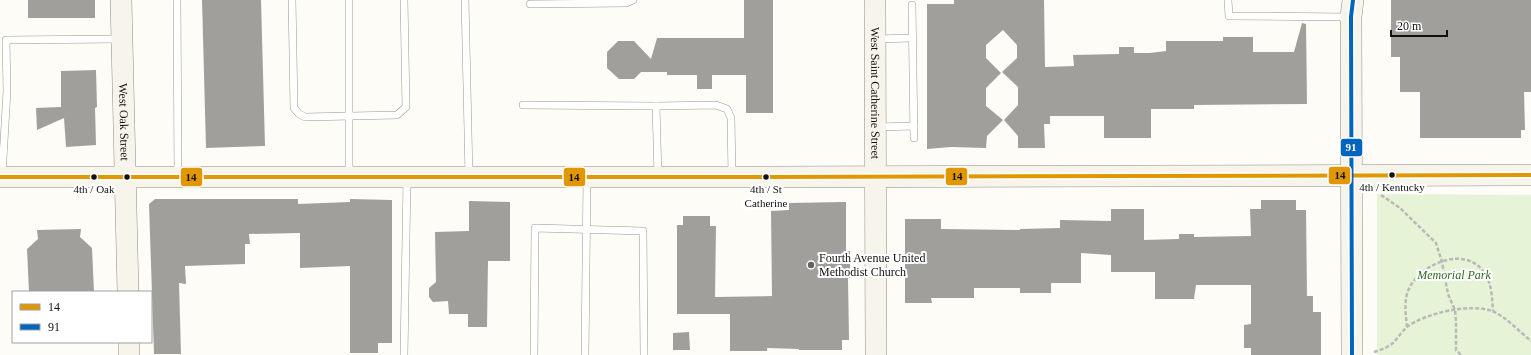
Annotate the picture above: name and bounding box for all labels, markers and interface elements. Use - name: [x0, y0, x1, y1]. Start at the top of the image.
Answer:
- scale bar: [1391, 12, 1447, 38]
- text: 20 m: [1397, 19, 1422, 33]
- street label: West Saint Catherine Street: [868, 27, 882, 160]
- street label: West Oak Street: [116, 83, 132, 162]
- line badge: 91: [1340, 138, 1363, 157]
- text: 91: [1346, 141, 1357, 153]
- line badge: 14: [1328, 166, 1351, 185]
- line badge: 14: [180, 167, 203, 187]
- line badge: 14: [563, 167, 586, 187]
- line badge: 14: [945, 167, 968, 186]
- text: 14: [1335, 169, 1346, 181]
- text: 14: [952, 170, 963, 182]
- marker: 4th / Kentucky: [1387, 170, 1397, 180]
- text: 14: [186, 171, 197, 183]
- text: 14: [569, 171, 580, 183]
- marker: 4th / Oak: [89, 172, 99, 182]
- unlabelled marker: [122, 172, 132, 182]
- marker: 4th / St Catherine: [761, 172, 771, 182]
- place label: 4th / Kentucky: [1359, 181, 1425, 193]
- place label: 4th / Oak: [74, 183, 115, 195]
- place label: 4th / St Catherine: [745, 183, 787, 209]
- place label: Fourth Avenue United Methodist Church: [819, 251, 925, 279]
- marker: Fourth Avenue United Methodist Church: [806, 260, 816, 270]
- park label: Memorial Park: [1416, 268, 1491, 282]
- legend: [12, 291, 152, 343]
- text: 14: [48, 300, 60, 314]
- text: 91: [48, 320, 60, 334]

